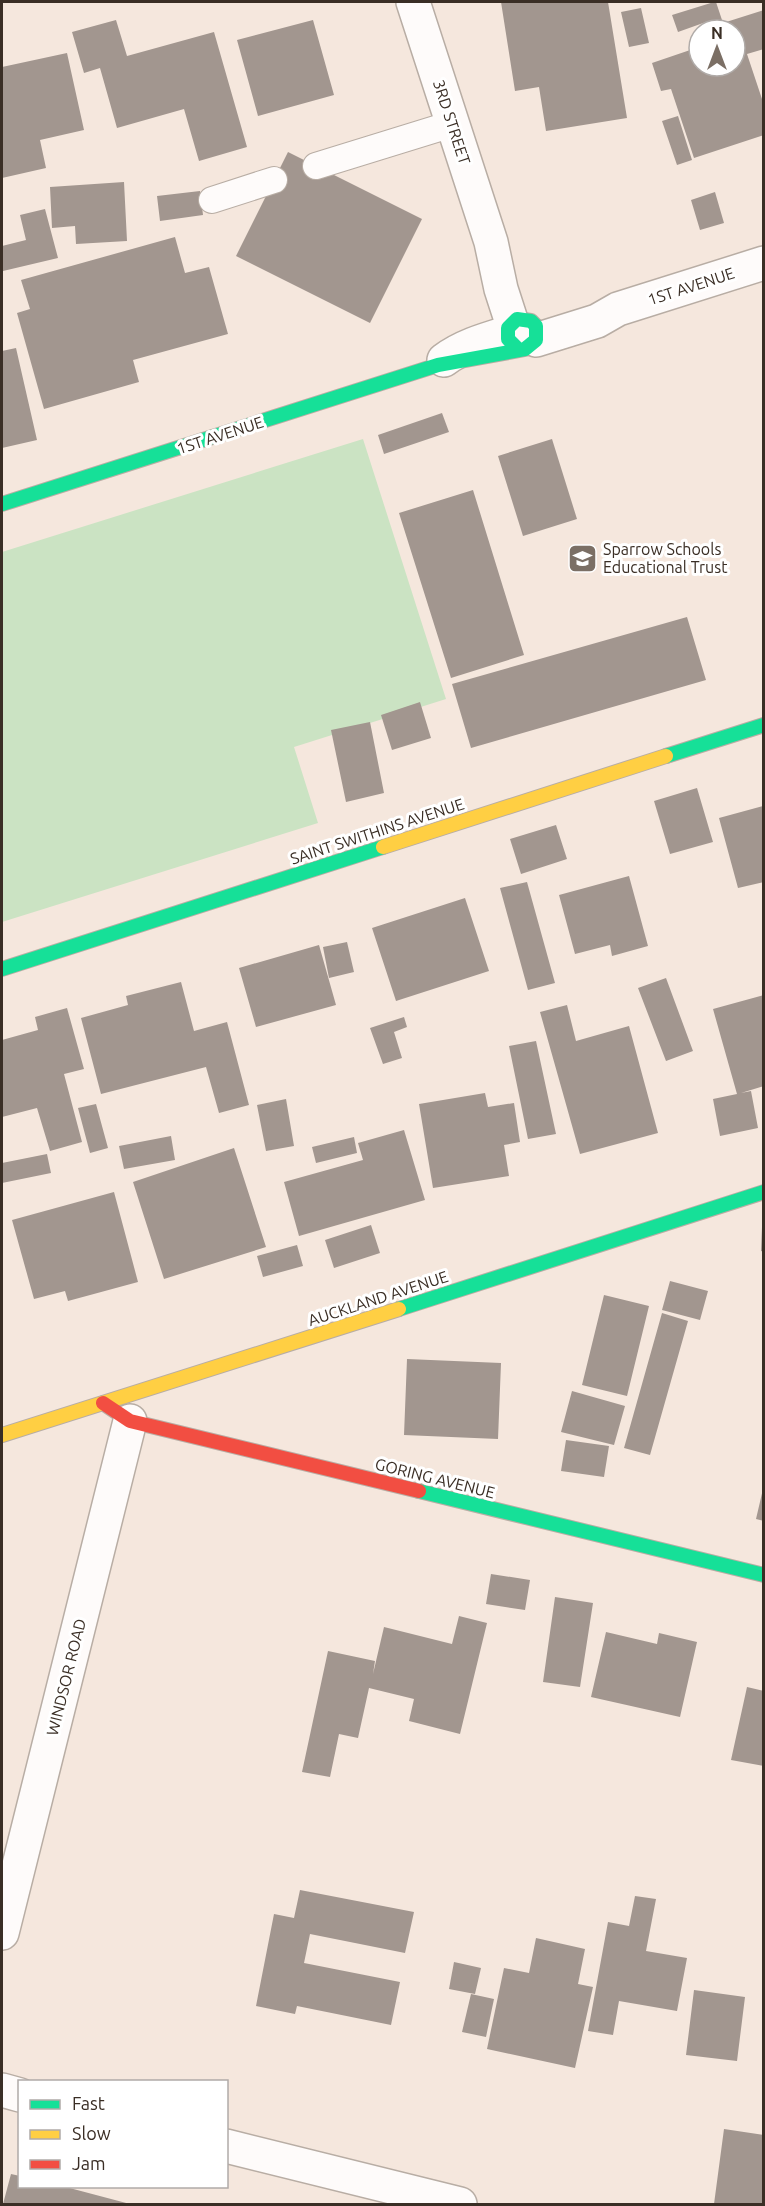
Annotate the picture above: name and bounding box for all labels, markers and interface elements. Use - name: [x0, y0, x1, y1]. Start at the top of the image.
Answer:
- north arrow: [687, 18, 747, 78]
- text: N: [711, 24, 723, 42]
- street label: 3RD STREET: [430, 77, 474, 167]
- street label: 1ST AVENUE: [645, 264, 737, 308]
- street label: 1ST AVENUE: [174, 413, 266, 457]
- place label: Sparrow Schools Educational Trust: [603, 540, 728, 576]
- school or university icon: Sparrow Schools Educational Trust: [566, 542, 598, 574]
- street label: SAINT SWITHINS AVENUE: [288, 794, 466, 868]
- street label: AUCKLAND AVENUE: [306, 1267, 450, 1329]
- street label: GORING AVENUE: [373, 1454, 497, 1502]
- street label: WINDSOR ROAD: [43, 1617, 89, 1737]
- legend: [18, 2080, 228, 2188]
- text: Fast: [72, 2093, 105, 2113]
- text: Slow: [72, 2123, 111, 2143]
- text: Jam: [72, 2153, 106, 2173]

